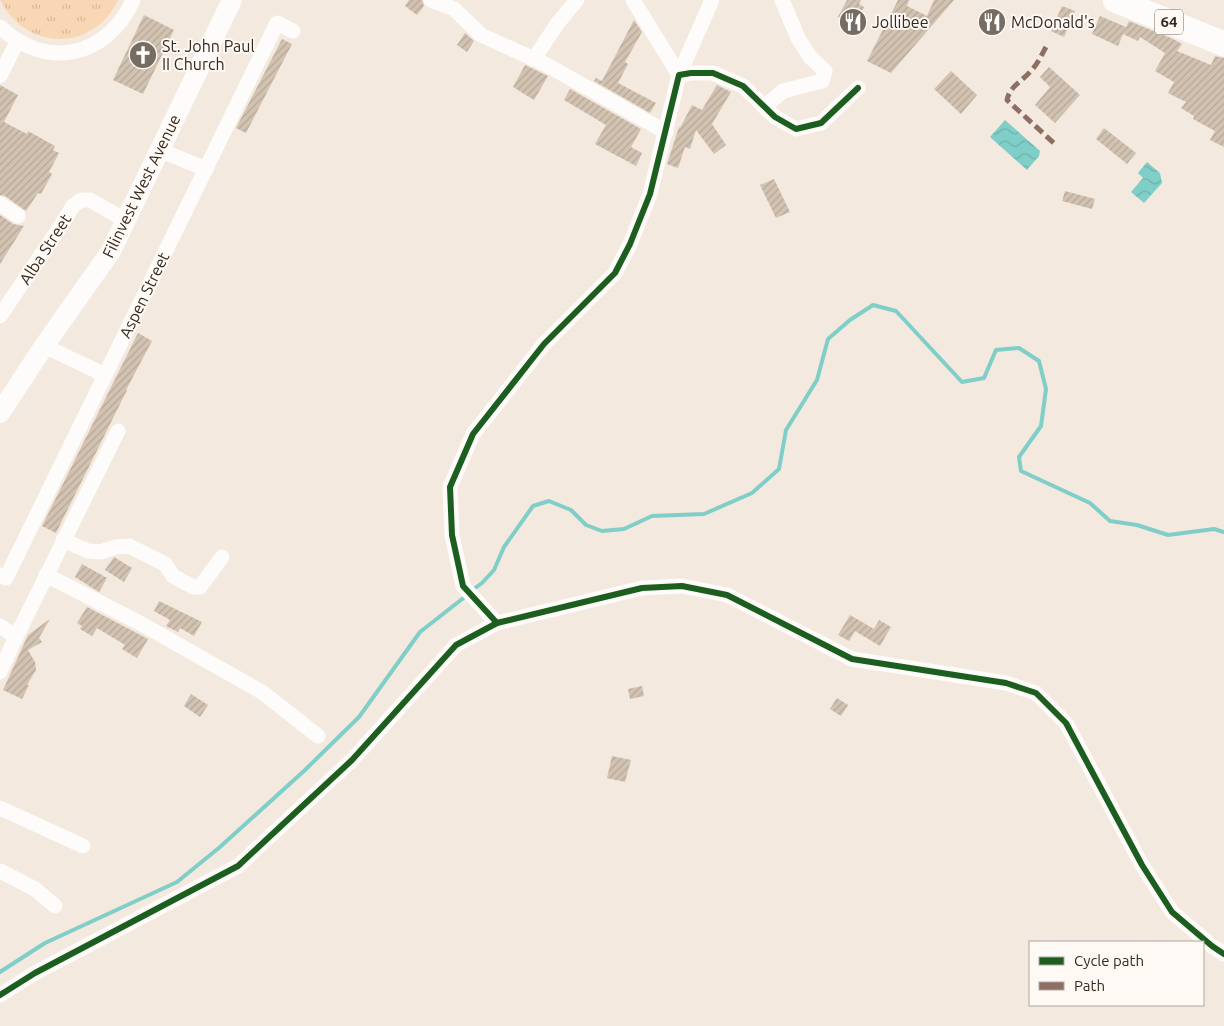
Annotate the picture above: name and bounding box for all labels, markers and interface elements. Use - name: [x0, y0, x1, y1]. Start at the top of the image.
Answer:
- restaurant icon: Jollibee: [838, 7, 868, 37]
- restaurant icon: McDonald's: [977, 7, 1007, 37]
- road number: 64: [1155, 10, 1183, 34]
- place label: Jollibee: [872, 13, 929, 31]
- place label: McDonald's: [1011, 13, 1095, 31]
- place label: St. John Paul II Church: [162, 37, 255, 73]
- church icon: St. John Paul II Church: [128, 40, 158, 70]
- street label: Filinvest West Avenue: [98, 111, 184, 261]
- street label: Alba Street: [16, 210, 75, 288]
- street label: Aspen Street: [115, 249, 173, 341]
- legend: [1029, 941, 1204, 1006]
- text: Cycle path: [1074, 952, 1144, 969]
- text: Path: [1074, 977, 1105, 994]

